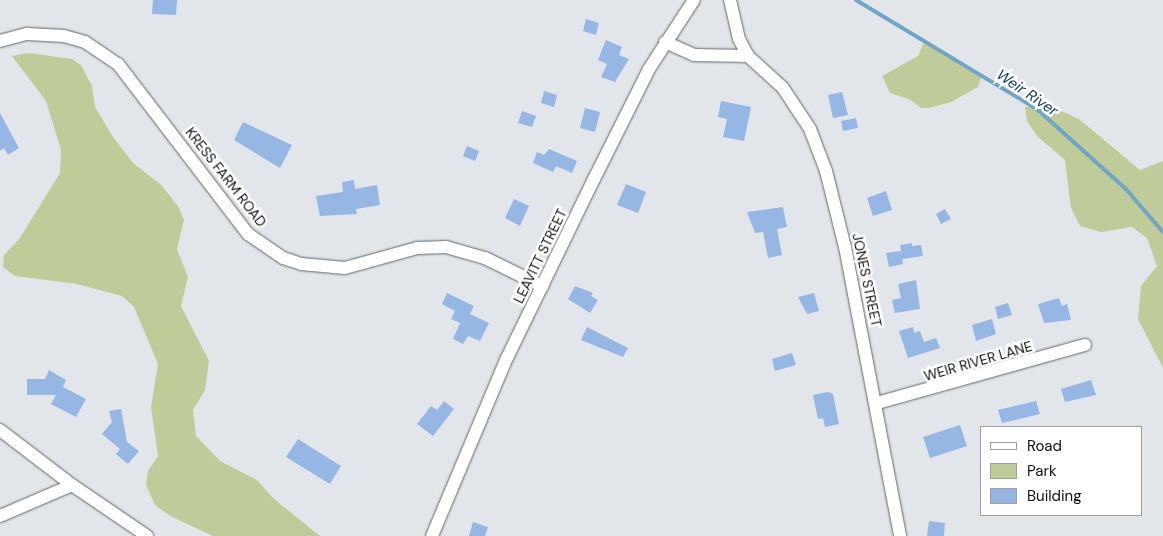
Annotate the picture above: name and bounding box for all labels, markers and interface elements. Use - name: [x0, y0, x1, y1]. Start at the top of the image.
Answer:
- water label: Weir River: [993, 66, 1061, 120]
- street label: KRESS FARM ROAD: [182, 124, 270, 230]
- street label: LEAVITT STREET: [510, 206, 570, 306]
- street label: JONES STREET: [849, 232, 885, 328]
- street label: WEIR RIVER LANE: [922, 337, 1034, 385]
- legend: [980, 426, 1143, 516]
- text: Road: [1027, 436, 1062, 456]
- text: Park: [1027, 461, 1057, 481]
- text: Building: [1027, 486, 1082, 506]

